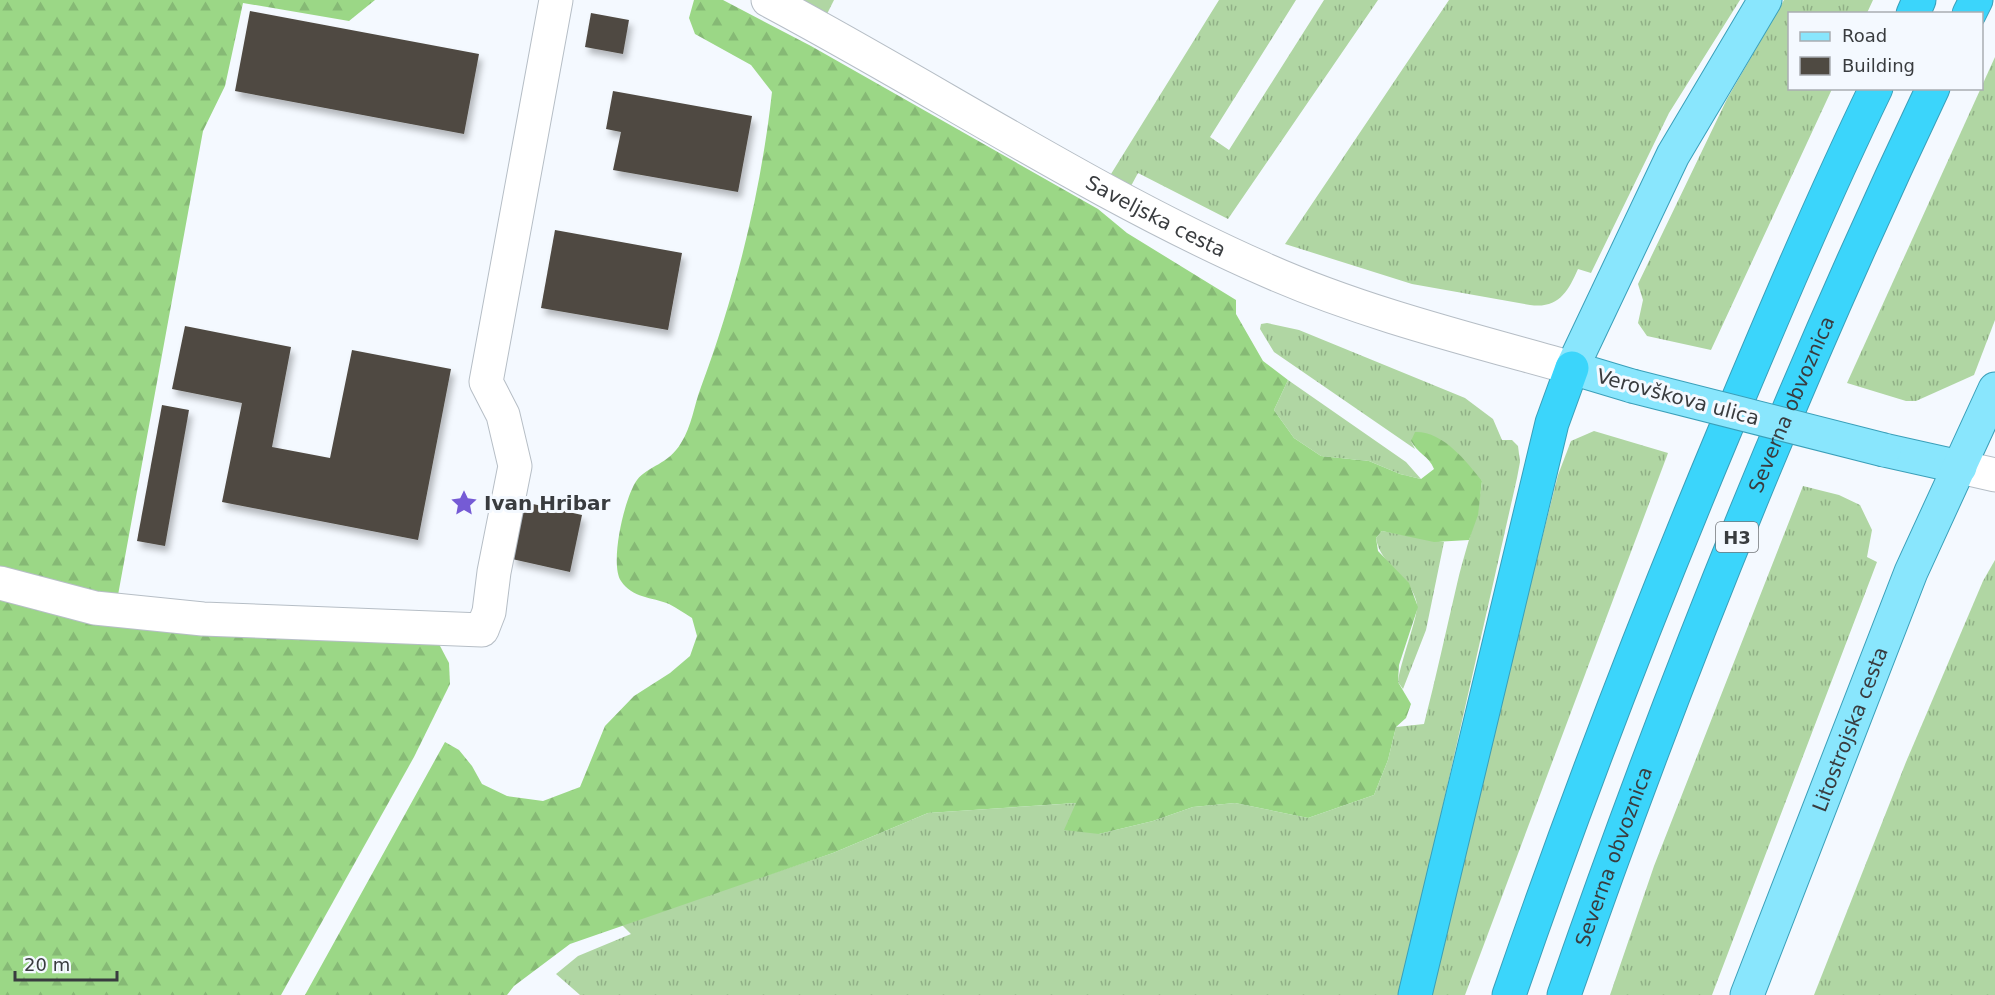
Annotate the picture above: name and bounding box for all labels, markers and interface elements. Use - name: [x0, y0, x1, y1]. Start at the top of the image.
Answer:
- legend: [1788, 12, 1983, 90]
- text: Road: [1842, 25, 1887, 46]
- text: Building: [1842, 55, 1915, 76]
- street label: Saveljska cesta: [1082, 170, 1230, 262]
- street label: Severna obvoznica: [1743, 312, 1840, 496]
- street label: Verovškova ulica: [1594, 364, 1762, 430]
- place icon: Ivan Hribar: [449, 488, 479, 518]
- place label: Ivan Hribar: [484, 491, 610, 515]
- road number: H3: [1716, 522, 1758, 552]
- street label: Litostrojska cesta: [1807, 643, 1893, 815]
- street label: Severna obvoznica: [1570, 763, 1657, 950]
- scale bar: [15, 944, 117, 982]
- text: 20 m: [24, 954, 70, 975]

